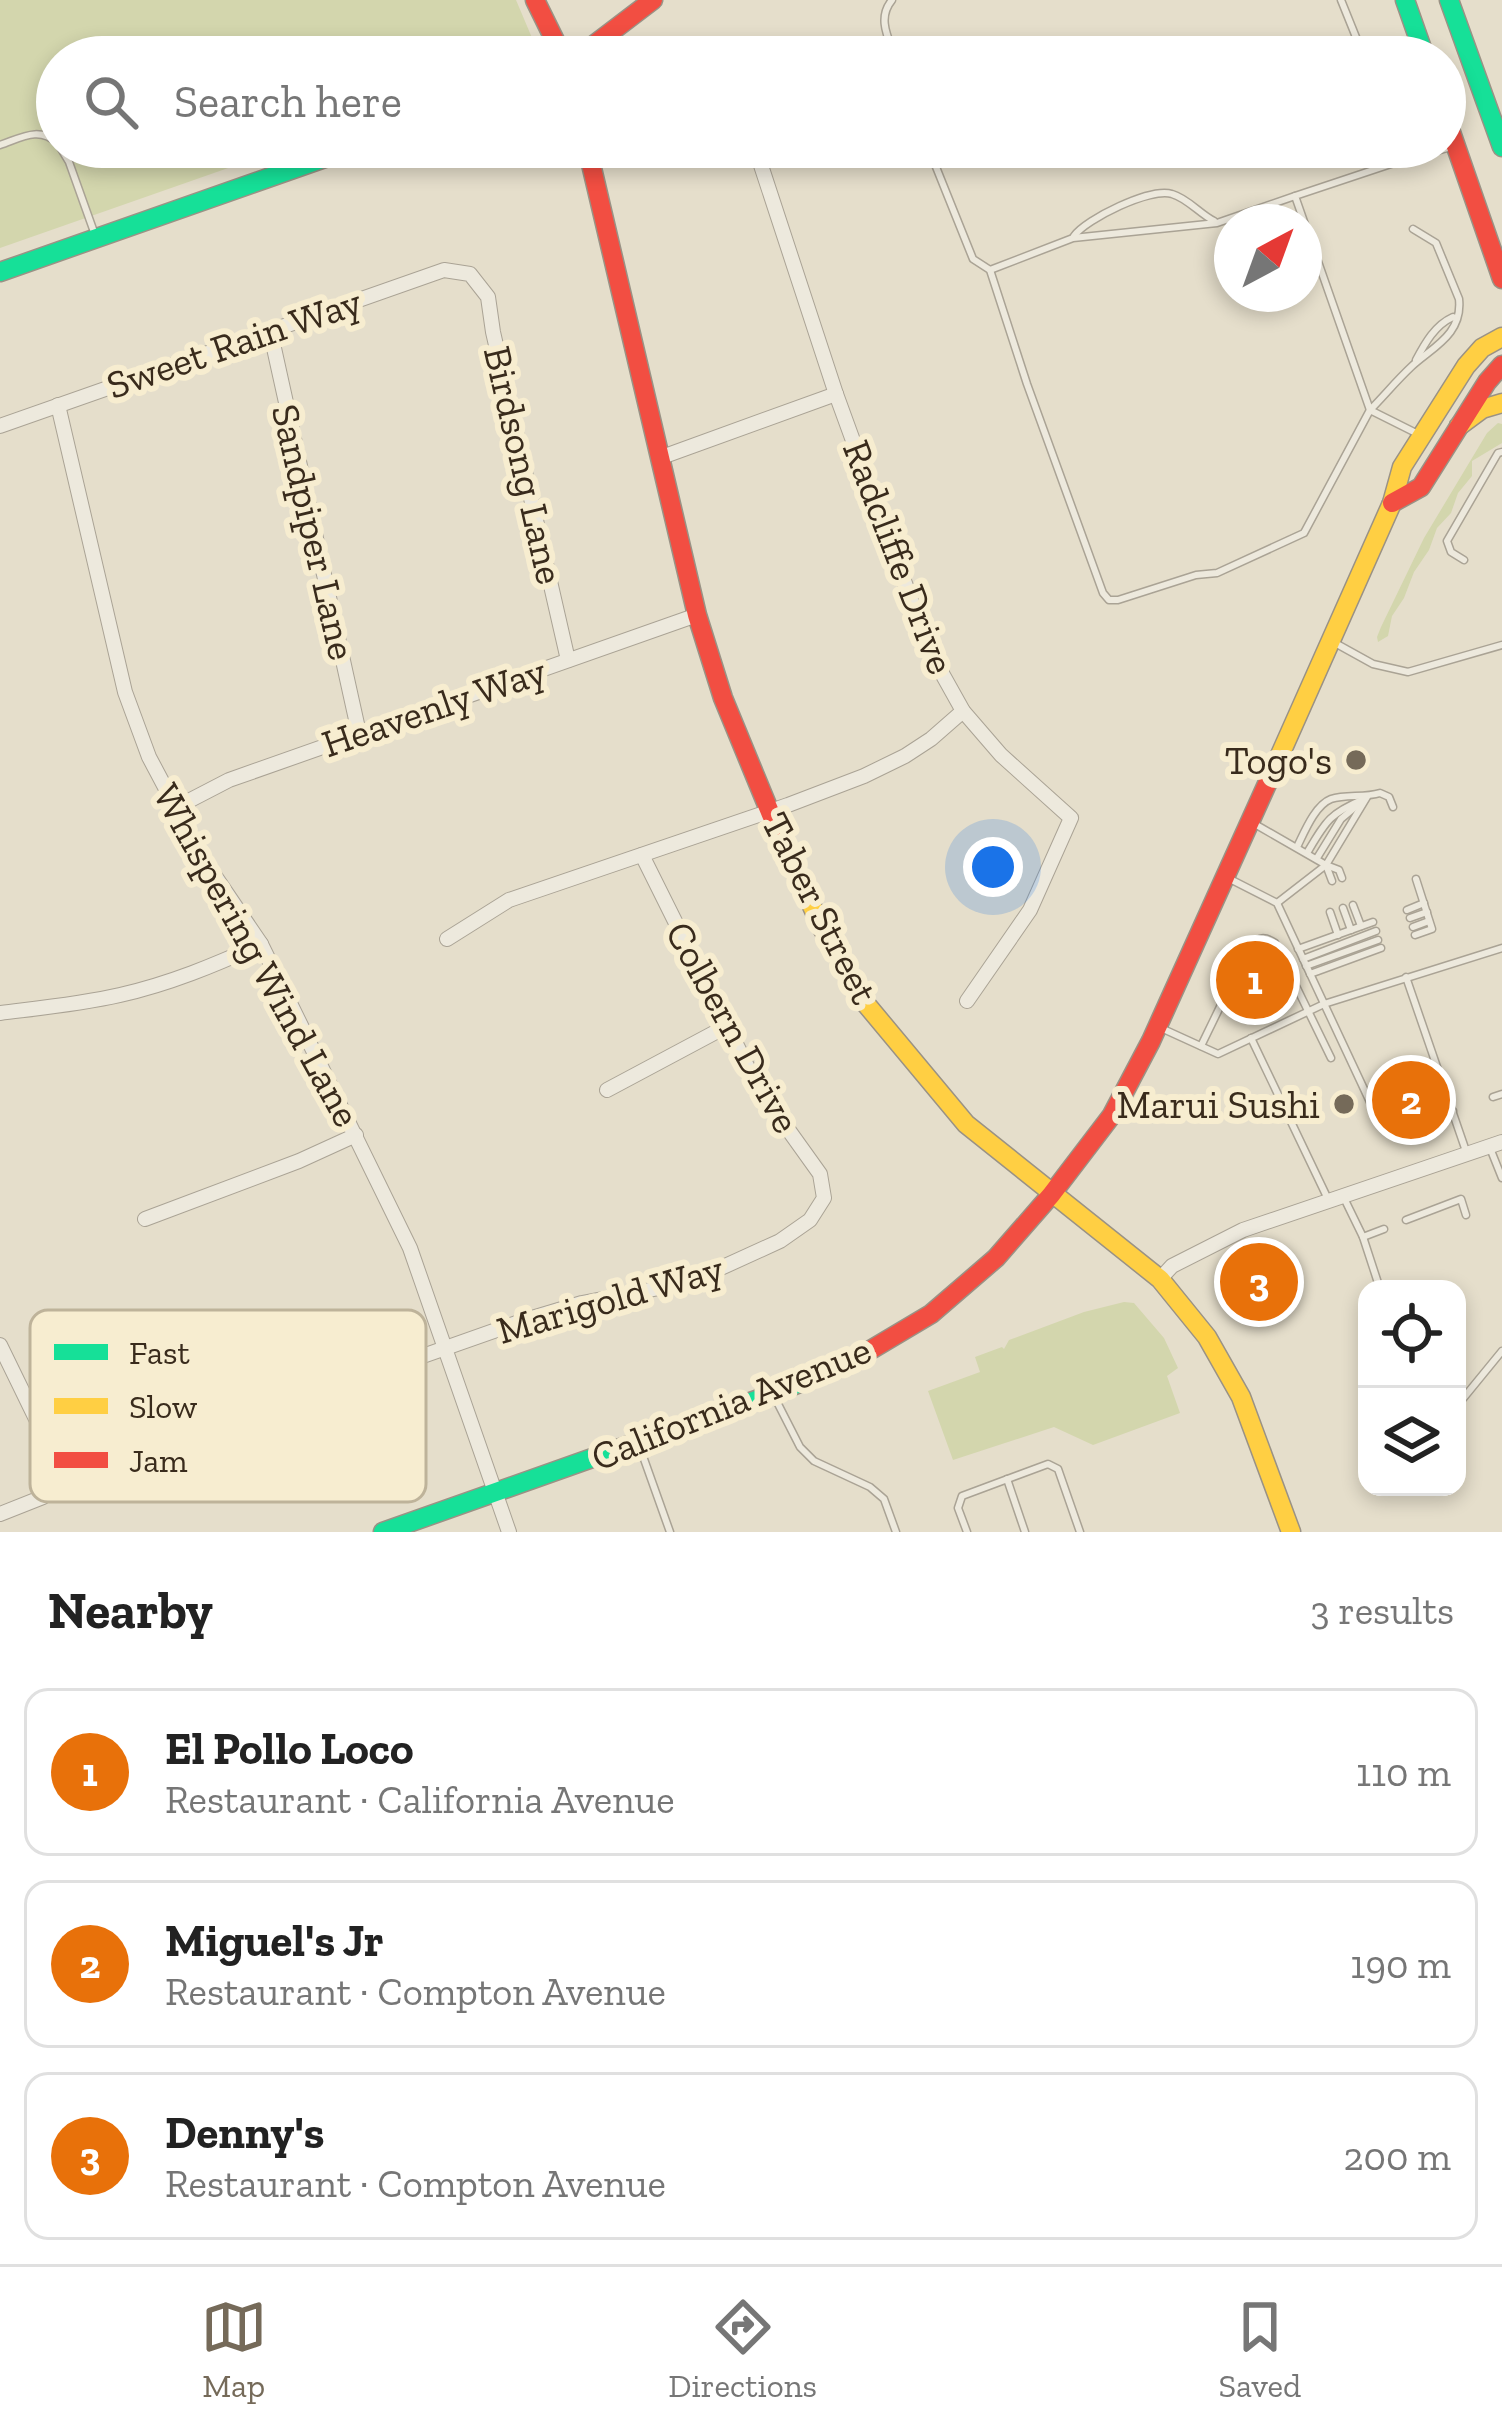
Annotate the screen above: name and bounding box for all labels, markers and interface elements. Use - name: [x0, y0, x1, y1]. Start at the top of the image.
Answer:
- search box: [36, 36, 1466, 168]
- icon: search: [78, 69, 144, 135]
- text: Search here: [174, 75, 402, 129]
- north arrow: [1214, 204, 1322, 312]
- street label: Sweet Rain Way: [100, 277, 368, 409]
- street label: Birdsong Lane: [474, 341, 574, 589]
- street label: Sandpiper Lane: [262, 400, 366, 664]
- street label: Radcliffe Drive: [833, 434, 965, 680]
- street label: Heavenly Way: [316, 647, 552, 767]
- place label: Togo's: [1225, 737, 1332, 784]
- marker: Togo's: [1343, 747, 1369, 773]
- street label: Whispering Wind Lane: [143, 775, 371, 1135]
- street label: Taber Street: [752, 804, 888, 1012]
- your location: [963, 837, 1023, 897]
- street label: Colbern Drive: [656, 913, 810, 1141]
- pin: 1: [1216, 935, 1294, 1025]
- pin: 2: [1372, 1055, 1450, 1145]
- place label: Marui Sushi: [1117, 1081, 1320, 1128]
- marker: Marui Sushi: [1331, 1091, 1357, 1117]
- pin: 3: [1220, 1237, 1298, 1327]
- street label: Marigold Way: [491, 1244, 729, 1354]
- map controls: [1358, 1280, 1466, 1496]
- button: locate: [1358, 1280, 1466, 1388]
- legend: [30, 1310, 426, 1502]
- street label: California Avenue: [584, 1326, 878, 1480]
- text: Fast: [129, 1333, 190, 1372]
- text: Slow: [129, 1387, 197, 1426]
- button: layers: [1358, 1388, 1466, 1496]
- text: Jam: [129, 1441, 188, 1480]
- text: Nearby: [48, 1580, 213, 1641]
- text: 3 results: [1310, 1587, 1454, 1634]
- text: El Pollo Loco: [165, 1722, 414, 1776]
- text: 1: [82, 1749, 98, 1796]
- text: 110 m: [1356, 1749, 1451, 1796]
- text: Restaurant · California Avenue: [165, 1776, 675, 1823]
- text: Miguel's Jr: [165, 1914, 383, 1968]
- text: 2: [80, 1941, 100, 1988]
- text: 190 m: [1350, 1941, 1451, 1988]
- text: Restaurant · Compton Avenue: [165, 1968, 666, 2015]
- text: Denny's: [165, 2106, 324, 2160]
- text: 3: [80, 2133, 100, 2180]
- text: 200 m: [1343, 2133, 1451, 2180]
- text: Restaurant · Compton Avenue: [165, 2160, 666, 2207]
- tab: Map: [201, 2294, 267, 2405]
- tab: Directions: [668, 2294, 817, 2405]
- tab: Saved: [1219, 2294, 1301, 2405]

